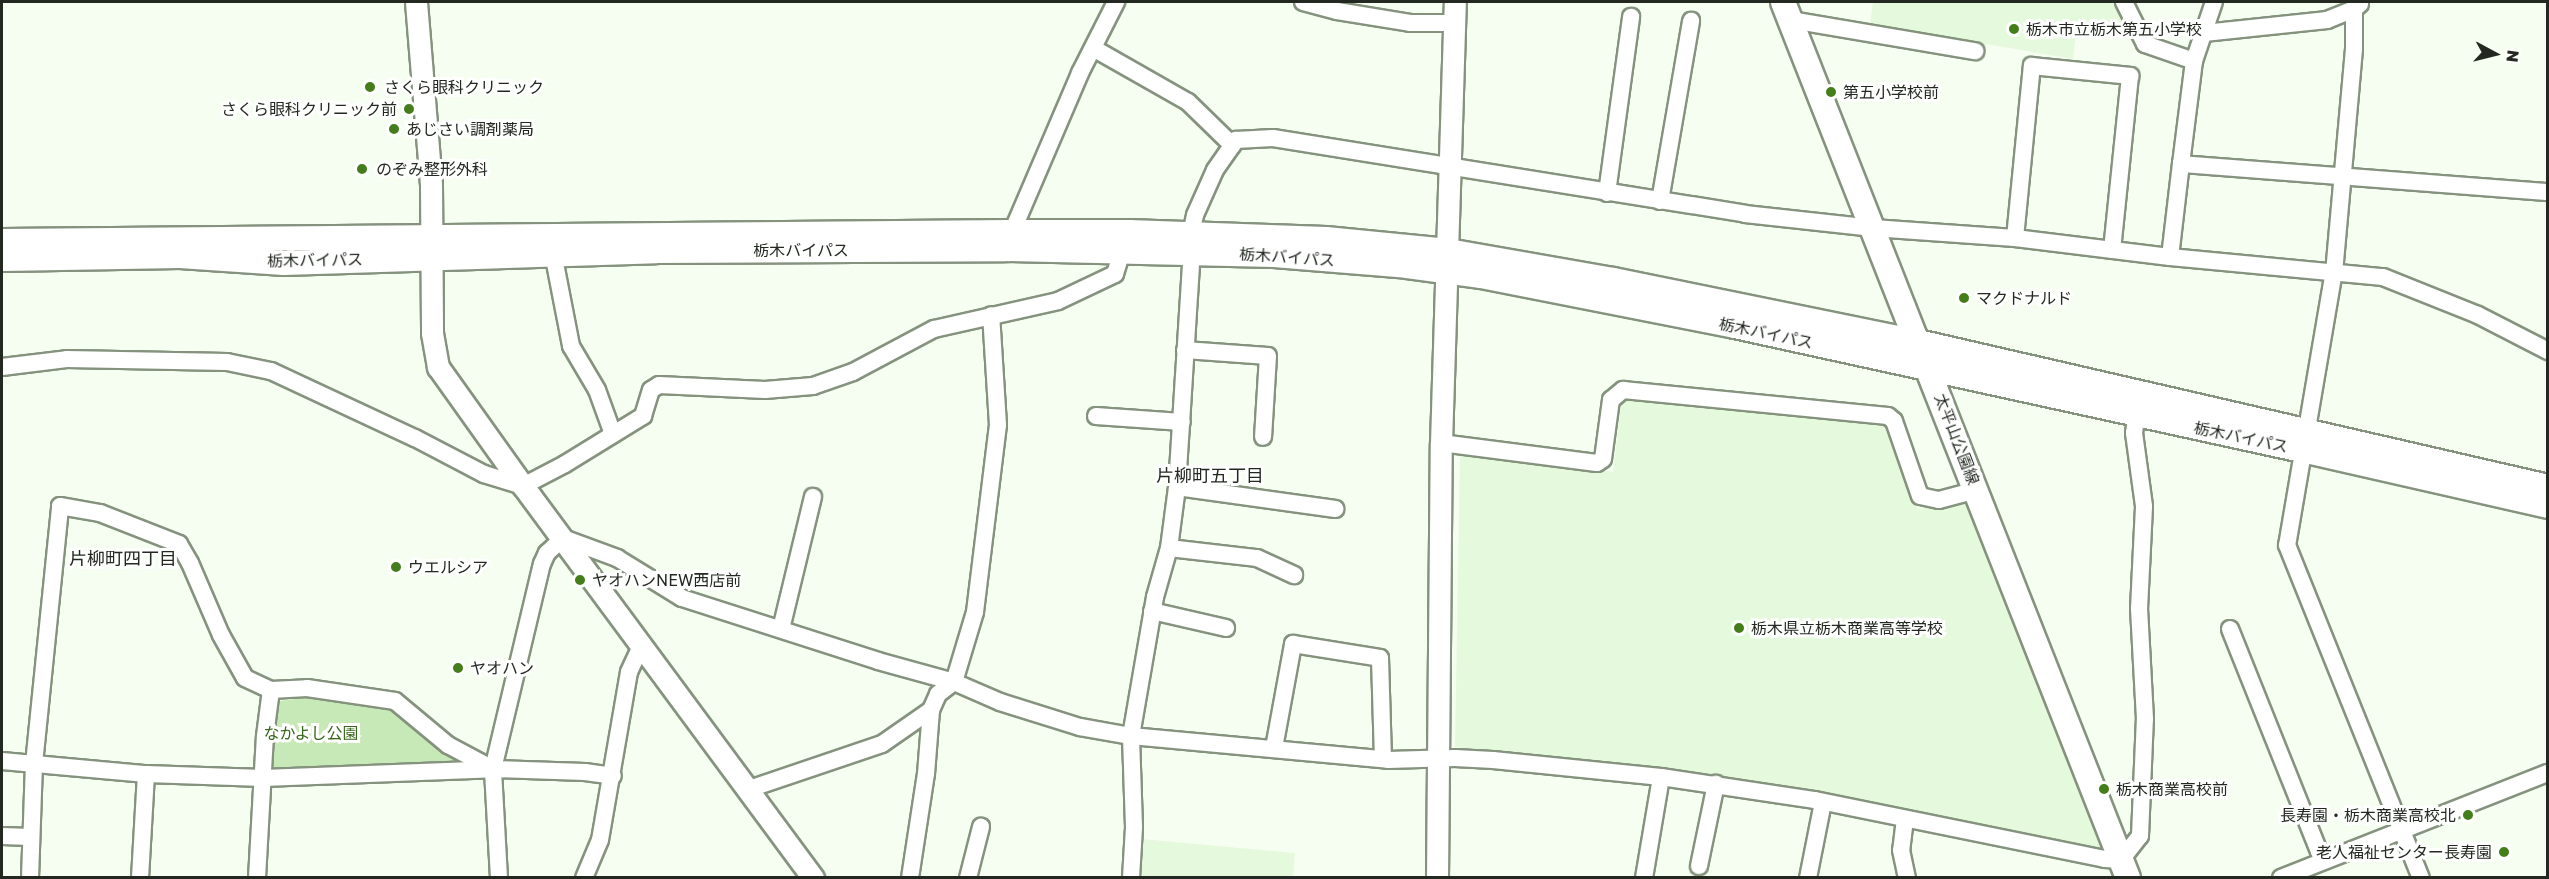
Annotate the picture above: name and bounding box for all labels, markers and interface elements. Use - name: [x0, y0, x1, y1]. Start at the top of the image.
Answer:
- place label: 栃木市立栃木第五小学校: [2026, 19, 2202, 39]
- marker: 栃木市立栃木第五小学校: [2007, 22, 2021, 36]
- north arrow: [2465, 24, 2525, 84]
- text: N: [2502, 49, 2524, 63]
- place label: さくら眼科クリニック: [384, 77, 544, 97]
- marker: さくら眼科クリニック: [361, 78, 379, 96]
- place label: 第五小学校前: [1843, 82, 1939, 102]
- marker: 第五小学校前: [1824, 85, 1838, 99]
- place label: さくら眼科クリニック前: [221, 99, 397, 119]
- marker: さくら眼科クリニック前: [402, 102, 416, 116]
- place label: あじさい調剤薬局: [406, 119, 534, 139]
- marker: あじさい調剤薬局: [387, 122, 401, 136]
- place label: のぞみ整形外科: [376, 159, 488, 179]
- marker: のぞみ整形外科: [353, 160, 371, 178]
- street label: 栃木バイパス: [753, 240, 849, 260]
- street label: 栃木バイパス: [1238, 244, 1336, 270]
- street label: 栃木バイパス: [267, 250, 363, 270]
- place label: マクドナルド: [1976, 288, 2072, 308]
- marker: マクドナルド: [1957, 291, 1971, 305]
- street label: 栃木バイパス: [1717, 314, 1815, 352]
- street label: 太平山公園線: [1931, 391, 1983, 487]
- street label: 栃木バイパス: [2192, 418, 2290, 456]
- district label: 片柳町五丁目: [1156, 464, 1264, 486]
- district label: 片柳町四丁目: [69, 547, 177, 569]
- place label: ウエルシア: [408, 557, 488, 577]
- marker: ウエルシア: [389, 560, 403, 574]
- place label: ヤオハンNEW西店前: [592, 570, 741, 590]
- marker: ヤオハンNEW西店前: [573, 573, 587, 587]
- place label: 栃木県立栃木商業高等学校: [1751, 618, 1943, 638]
- marker: 栃木県立栃木商業高等学校: [1732, 621, 1746, 635]
- place label: ヤオハン: [470, 658, 534, 678]
- marker: ヤオハン: [451, 661, 465, 675]
- park label: なかよし公園: [263, 723, 359, 743]
- place label: 栃木商業高校前: [2116, 779, 2228, 799]
- marker: 栃木商業高校前: [2097, 782, 2111, 796]
- place label: 長寿園・栃木商業高校北: [2280, 805, 2456, 825]
- marker: 長寿園・栃木商業高校北: [2461, 808, 2475, 822]
- place label: 老人福祉センター長寿園: [2316, 842, 2492, 862]
- marker: 老人福祉センター長寿園: [2497, 845, 2511, 859]

